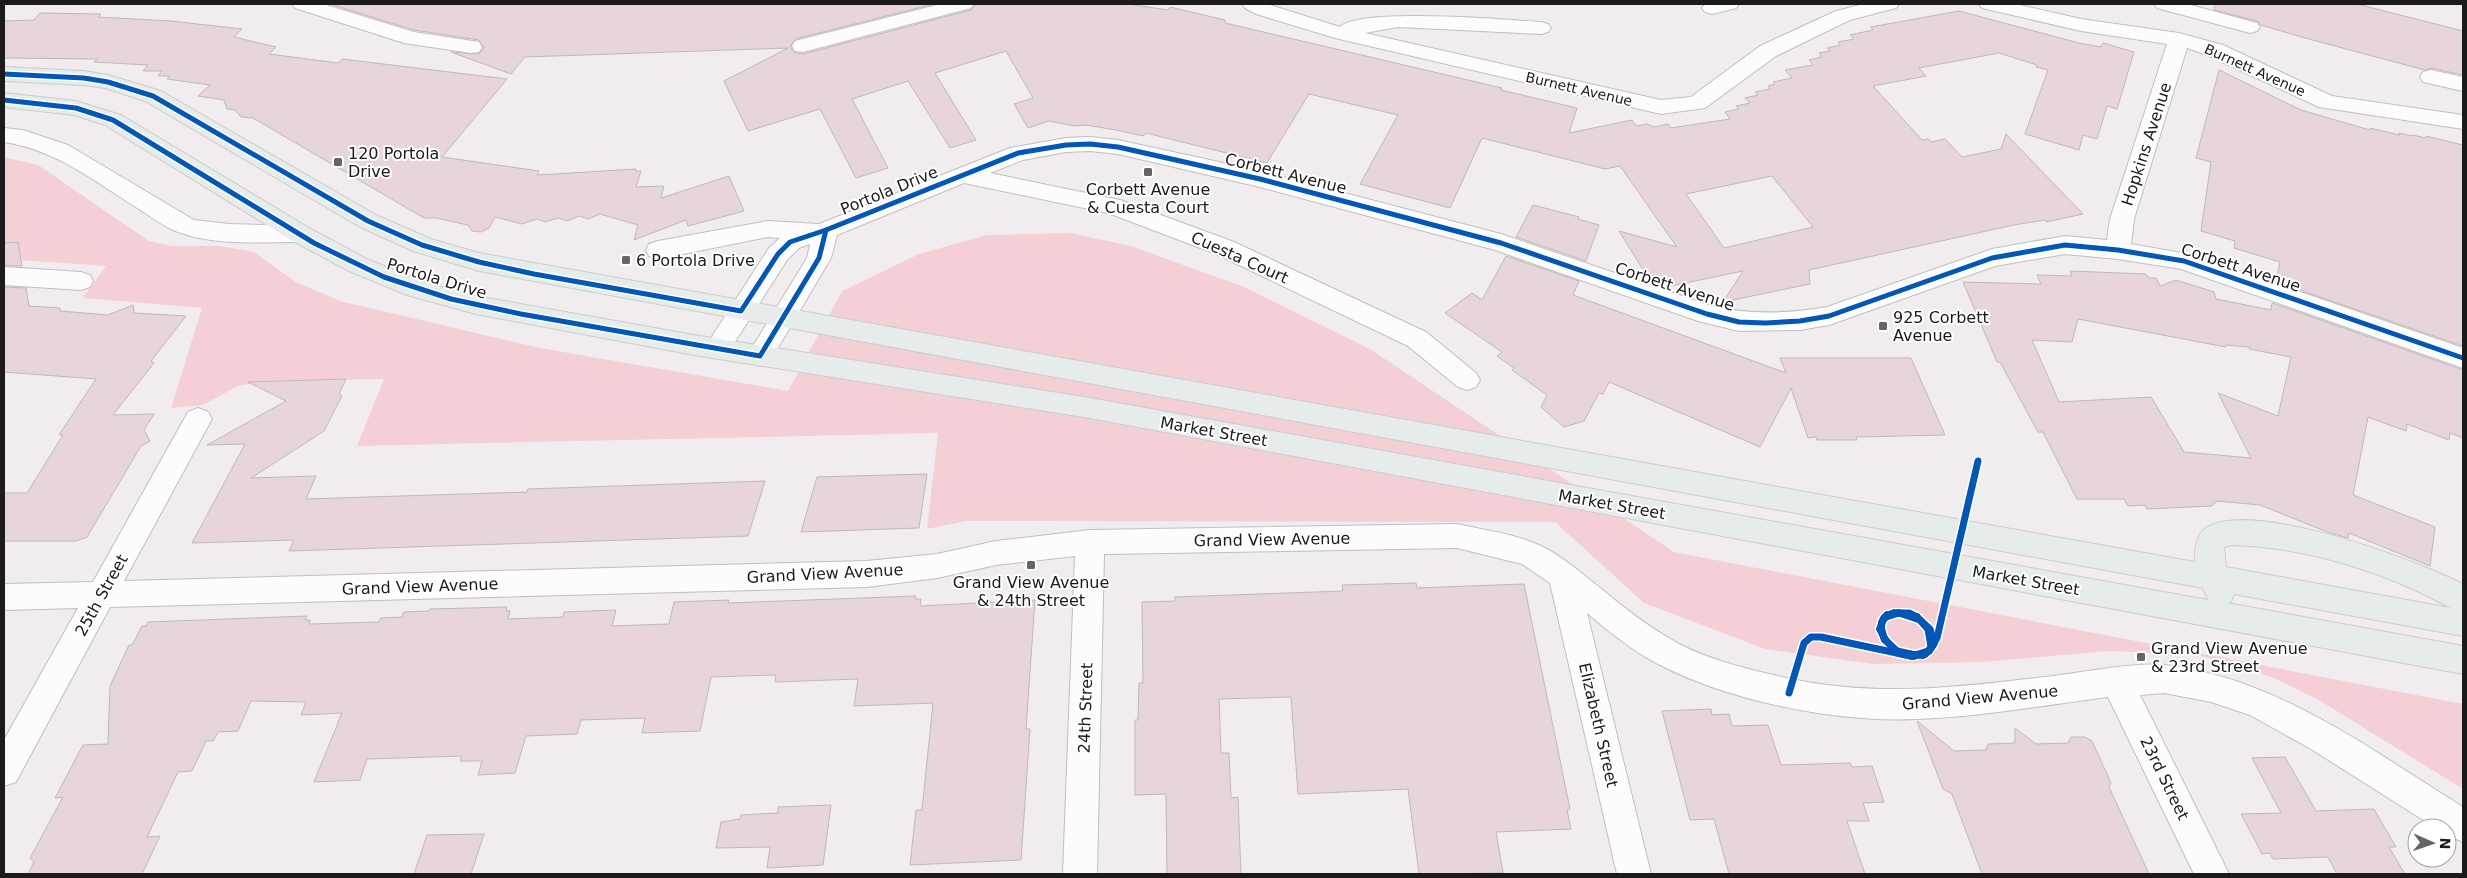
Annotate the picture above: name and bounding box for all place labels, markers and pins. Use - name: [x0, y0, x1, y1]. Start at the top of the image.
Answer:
- place label: 120 Portola Drive: [348, 144, 439, 181]
- marker: 120 Portola Drive: [332, 156, 344, 168]
- marker: Corbett Avenue & Cuesta Court: [1142, 166, 1154, 178]
- place label: Corbett Avenue & Cuesta Court: [1086, 180, 1210, 217]
- place label: 6 Portola Drive: [636, 251, 755, 270]
- marker: 6 Portola Drive: [620, 254, 632, 266]
- place label: 925 Corbett Avenue: [1893, 308, 1989, 345]
- marker: 925 Corbett Avenue: [1877, 320, 1889, 332]
- marker: Grand View Avenue & 24th Street: [1025, 559, 1037, 571]
- place label: Grand View Avenue & 24th Street: [953, 573, 1109, 610]
- place label: Grand View Avenue & 23rd Street: [2151, 639, 2308, 676]
- marker: Grand View Avenue & 23rd Street: [2135, 651, 2147, 663]

